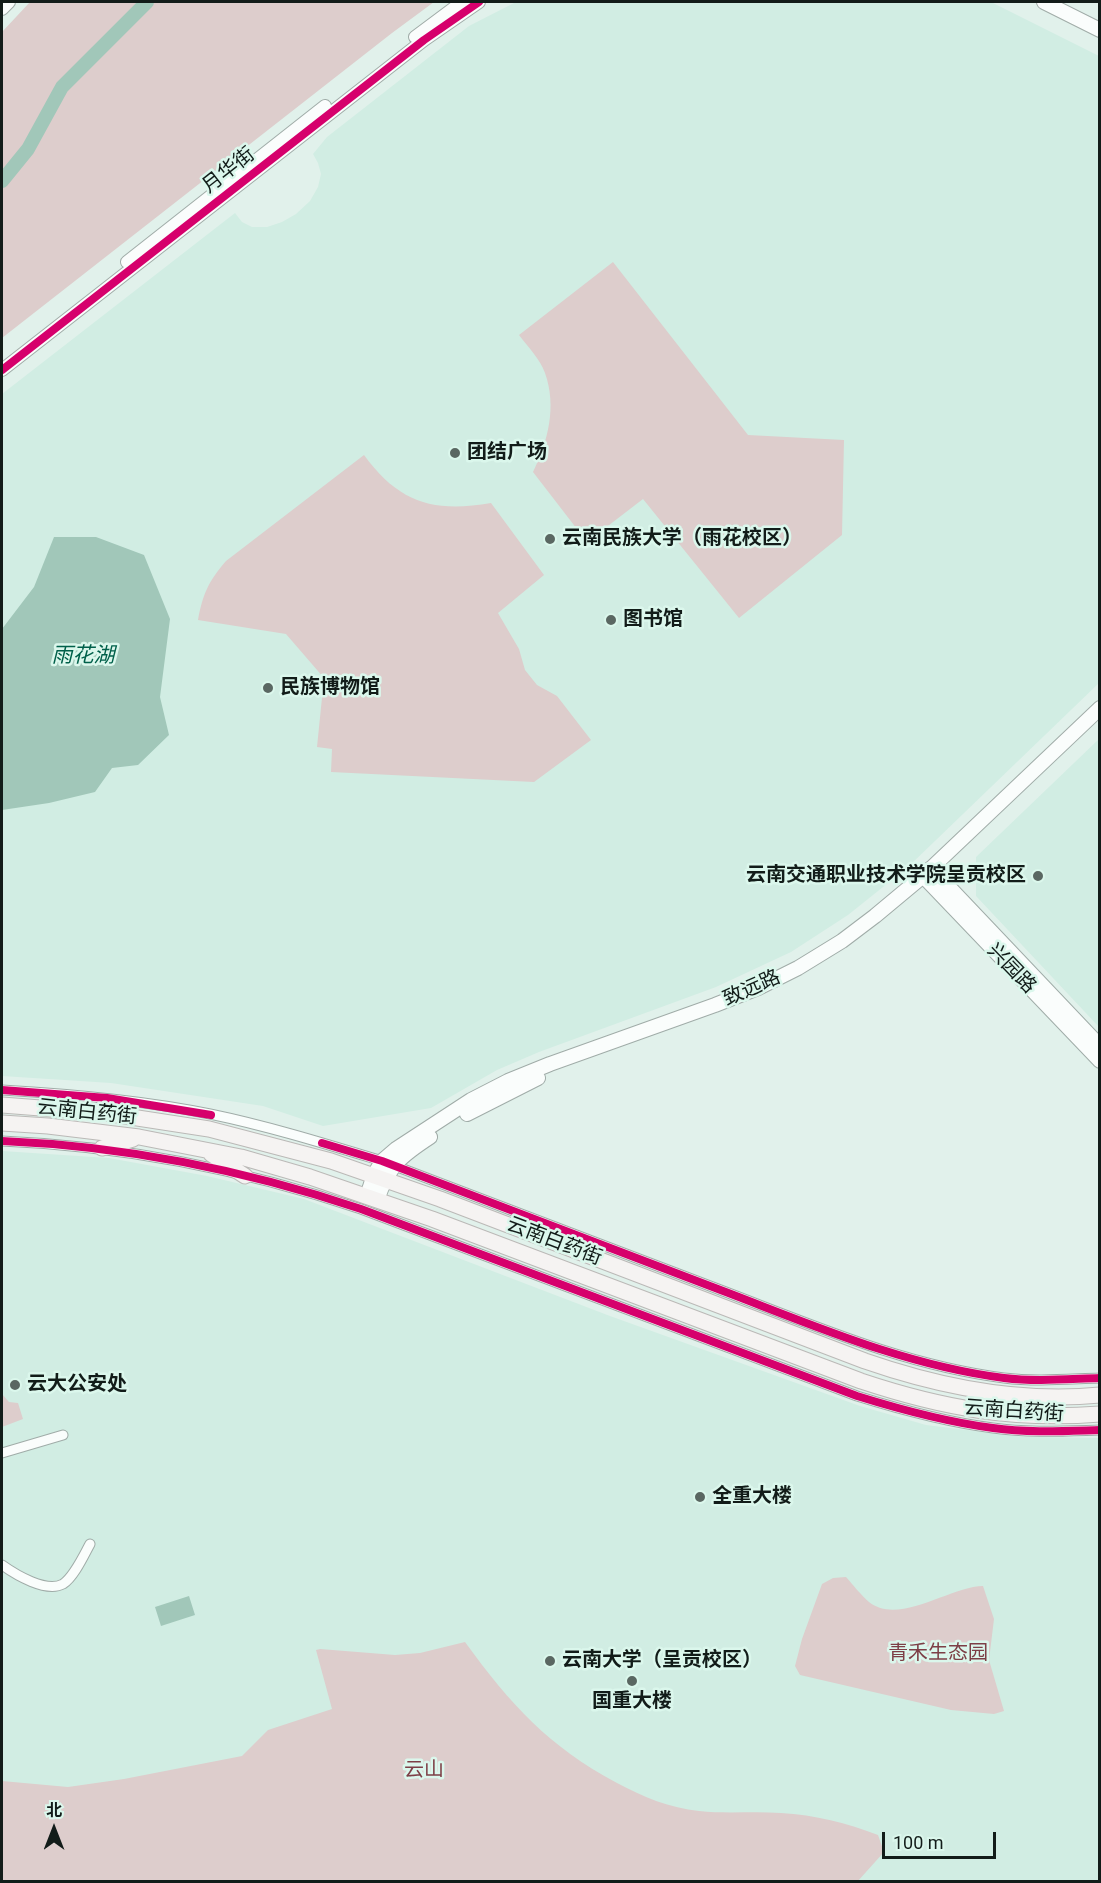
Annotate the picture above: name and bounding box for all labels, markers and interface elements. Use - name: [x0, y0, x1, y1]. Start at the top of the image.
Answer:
- street label: 月华街: [198, 143, 260, 199]
- place label: 团结广场: [467, 441, 547, 465]
- marker: 团结广场: [448, 446, 462, 460]
- place label: 云南民族大学（雨花校区）: [562, 527, 802, 551]
- marker: 云南民族大学（雨花校区）: [543, 532, 557, 546]
- place label: 图书馆: [623, 608, 683, 632]
- marker: 图书馆: [604, 613, 618, 627]
- water label: 雨花湖: [52, 644, 114, 670]
- place label: 民族博物馆: [280, 676, 380, 700]
- marker: 民族博物馆: [261, 681, 275, 695]
- place label: 云南交通职业技术学院呈贡校区: [746, 864, 1026, 888]
- marker: 云南交通职业技术学院呈贡校区: [1031, 869, 1045, 883]
- street label: 兴园路: [982, 939, 1040, 999]
- street label: 致远路: [720, 966, 784, 1012]
- street label: 云南白药街: [36, 1096, 138, 1130]
- street label: 云南白药街: [503, 1213, 605, 1271]
- place label: 云大公安处: [27, 1373, 127, 1397]
- marker: 云大公安处: [8, 1378, 22, 1392]
- street label: 云南白药街: [963, 1397, 1065, 1427]
- place label: 全重大楼: [712, 1485, 792, 1509]
- marker: 全重大楼: [693, 1490, 707, 1504]
- park label: 青禾生态园: [888, 1642, 988, 1666]
- place label: 云南大学（呈贡校区）: [562, 1649, 762, 1673]
- marker: 云南大学（呈贡校区）: [543, 1654, 557, 1668]
- marker: 国重大楼: [625, 1674, 639, 1688]
- place label: 国重大楼: [592, 1690, 672, 1714]
- park label: 云山: [404, 1759, 444, 1783]
- north arrow: [24, 1799, 84, 1859]
- text: 北: [46, 1801, 62, 1820]
- scale bar: [885, 1820, 999, 1858]
- text: 100 m: [893, 1832, 944, 1853]

